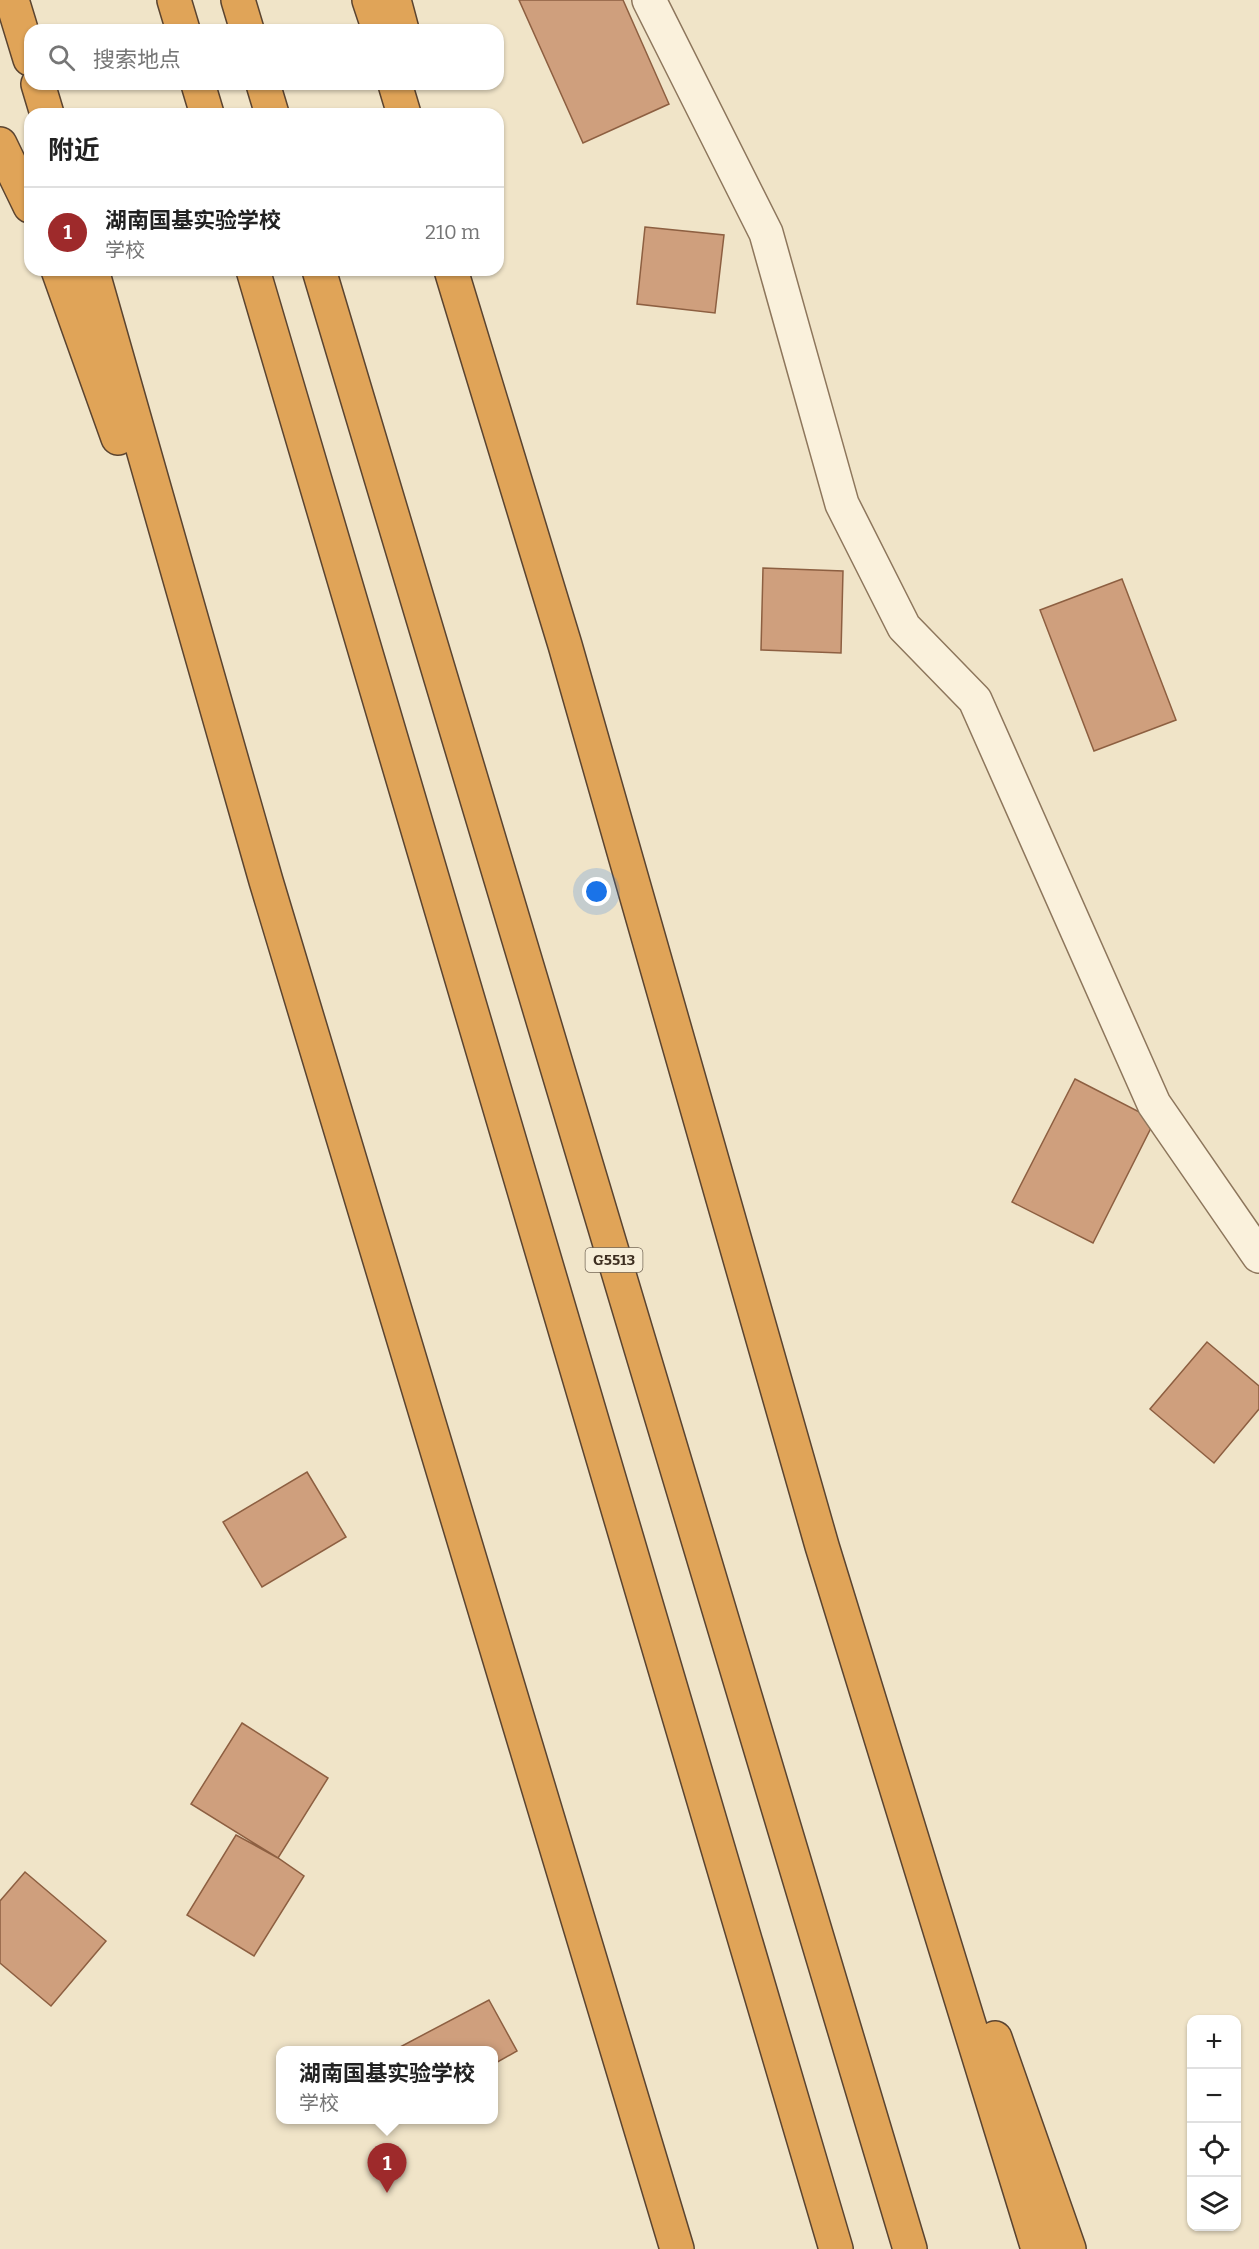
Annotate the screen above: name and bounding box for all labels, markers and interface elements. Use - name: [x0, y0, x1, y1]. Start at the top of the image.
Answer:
- search box: [24, 24, 504, 90]
- icon: search: [45, 41, 78, 74]
- text: 搜索地点: [93, 46, 181, 73]
- text: 附近: [48, 135, 100, 166]
- text: 湖南国基实验学校: [105, 207, 281, 234]
- text: 1: [63, 220, 72, 244]
- text: 210 m: [425, 220, 480, 244]
- text: 学校: [105, 238, 145, 262]
- your location: [582, 877, 611, 906]
- road number: G5513: [586, 1248, 642, 1272]
- map controls: [1187, 2015, 1241, 2231]
- button: +: [1187, 2015, 1241, 2069]
- popup: [276, 2046, 498, 2124]
- text: 湖南国基实验学校: [299, 2060, 475, 2087]
- button: −: [1187, 2069, 1241, 2123]
- text: 学校: [299, 2091, 339, 2115]
- button: locate: [1187, 2123, 1241, 2177]
- pin: 1: [368, 2144, 406, 2193]
- button: layers: [1187, 2177, 1241, 2231]

